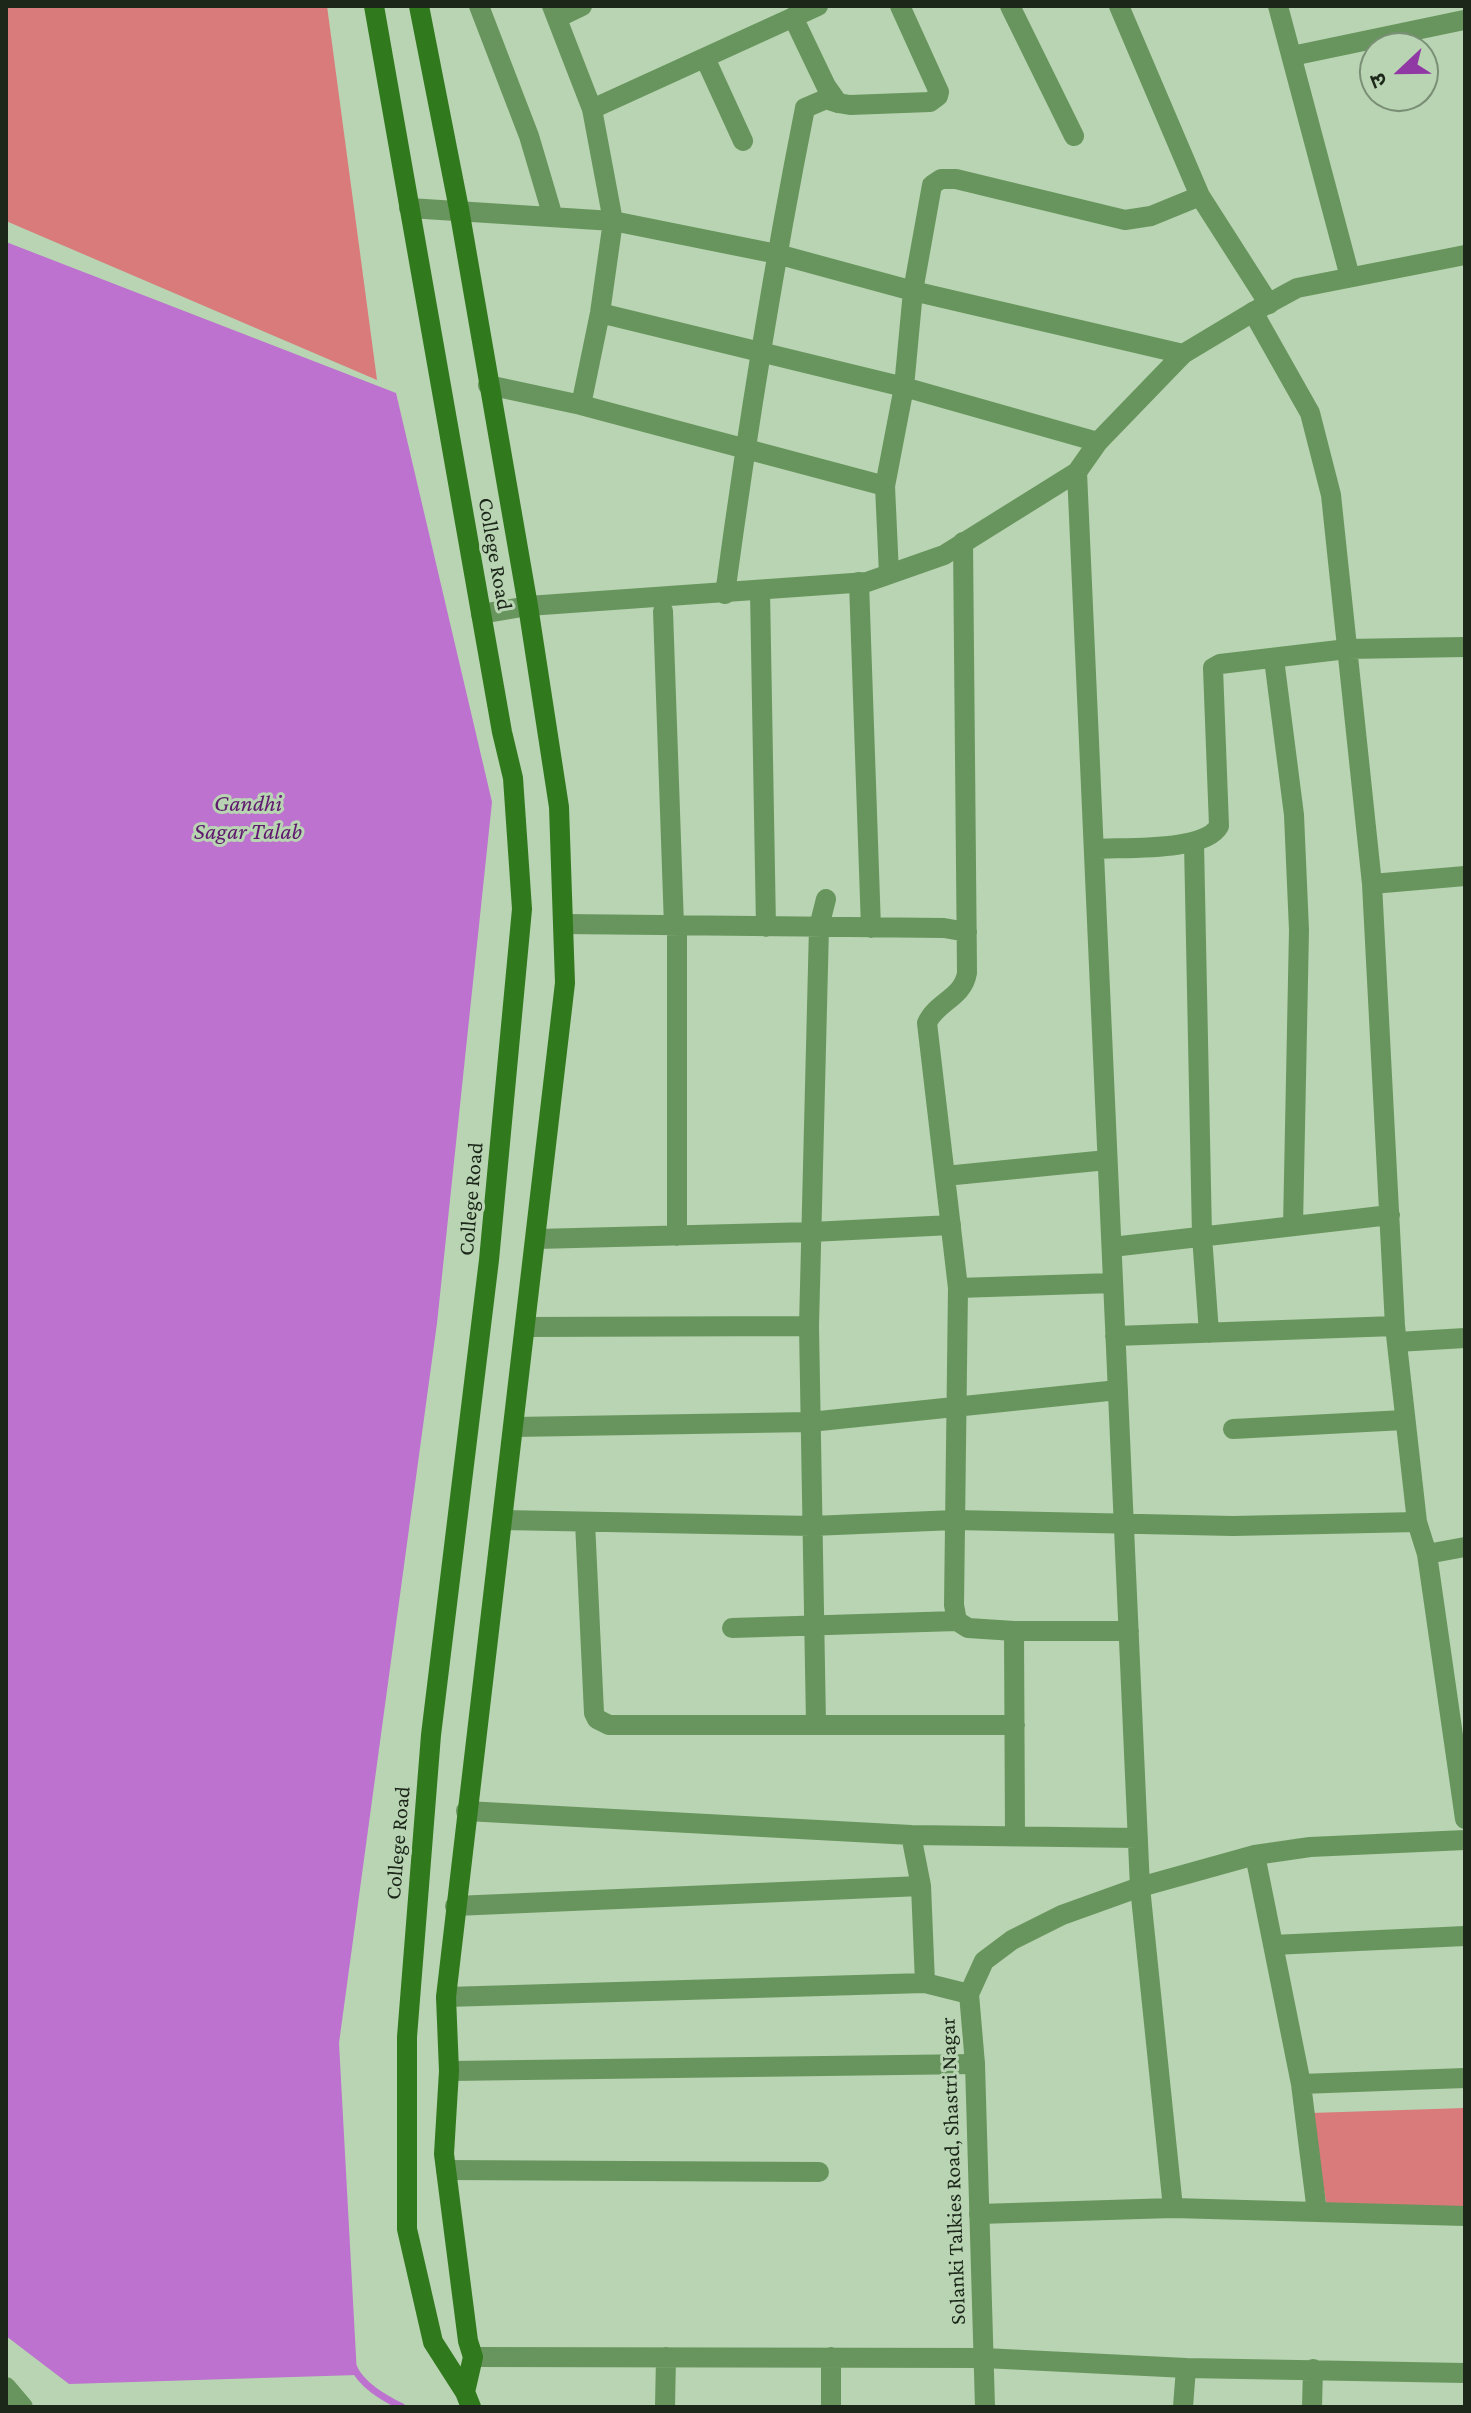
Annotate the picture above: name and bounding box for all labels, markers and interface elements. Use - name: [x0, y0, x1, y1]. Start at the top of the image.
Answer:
- north arrow: [1359, 32, 1439, 112]
- text: उ: [1364, 70, 1392, 91]
- street label: College Road: [472, 496, 518, 612]
- water label: Gandhi Sagar Talab: [194, 790, 302, 846]
- street label: College Road: [453, 1141, 489, 1257]
- street label: College Road: [380, 1785, 416, 1901]
- street label: Solanki Talkies Road, Shastri Nagar: [934, 2017, 972, 2325]

